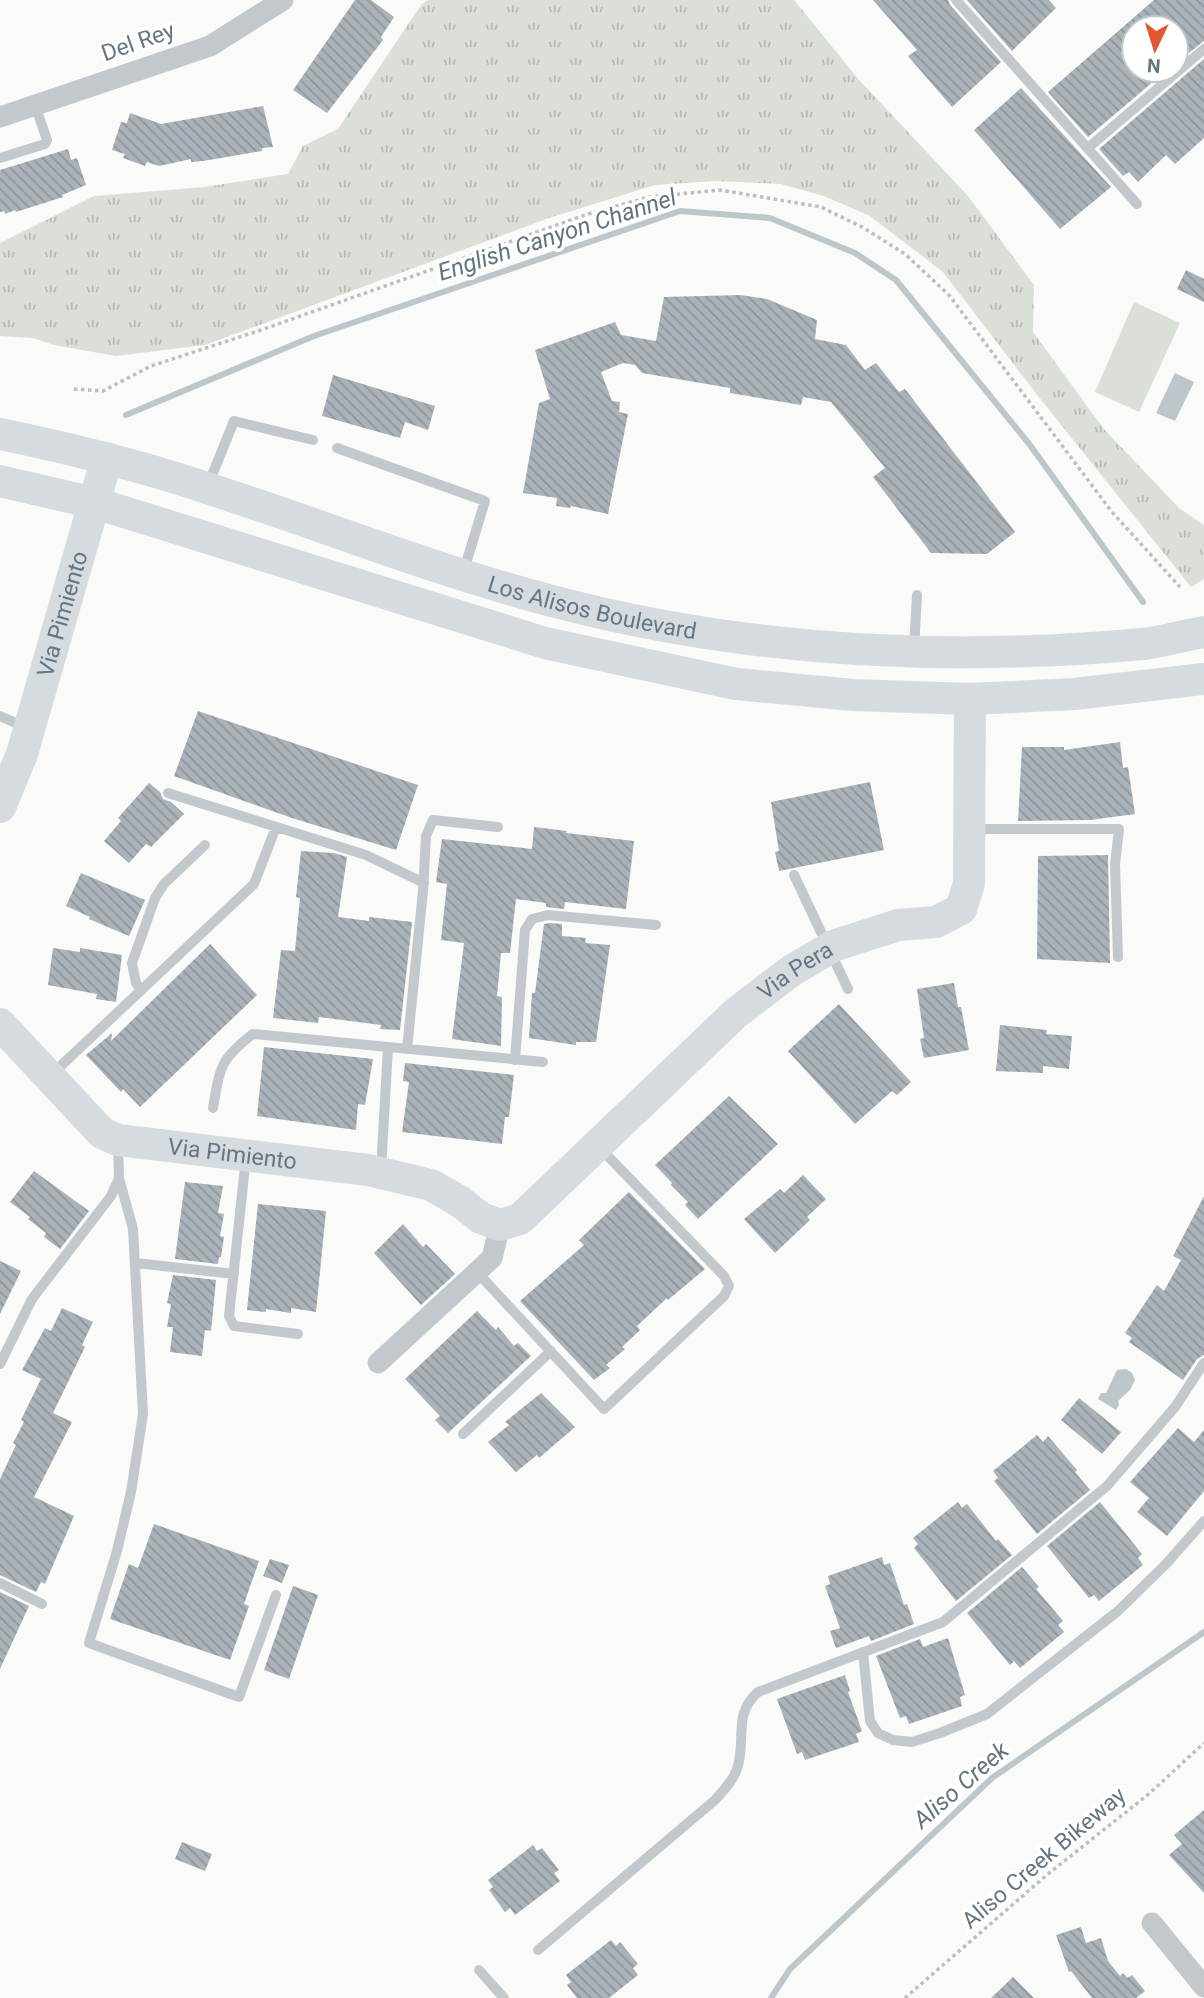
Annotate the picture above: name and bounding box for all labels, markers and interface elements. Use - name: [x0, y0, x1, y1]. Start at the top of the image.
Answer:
- north arrow: [1120, 14, 1190, 84]
- street label: Del Rey: [98, 17, 178, 67]
- text: N: [1146, 54, 1161, 77]
- water label: English Canyon Channel: [434, 183, 680, 287]
- street label: Via Pimiento: [31, 548, 93, 680]
- street label: Los Alisos Boulevard: [485, 570, 699, 645]
- street label: Via Pera: [752, 936, 838, 1005]
- street label: Via Pimiento: [166, 1133, 298, 1175]
- water label: Aliso Creek: [907, 1735, 1015, 1835]
- street label: Aliso Creek Bikeway: [957, 1782, 1131, 1934]

